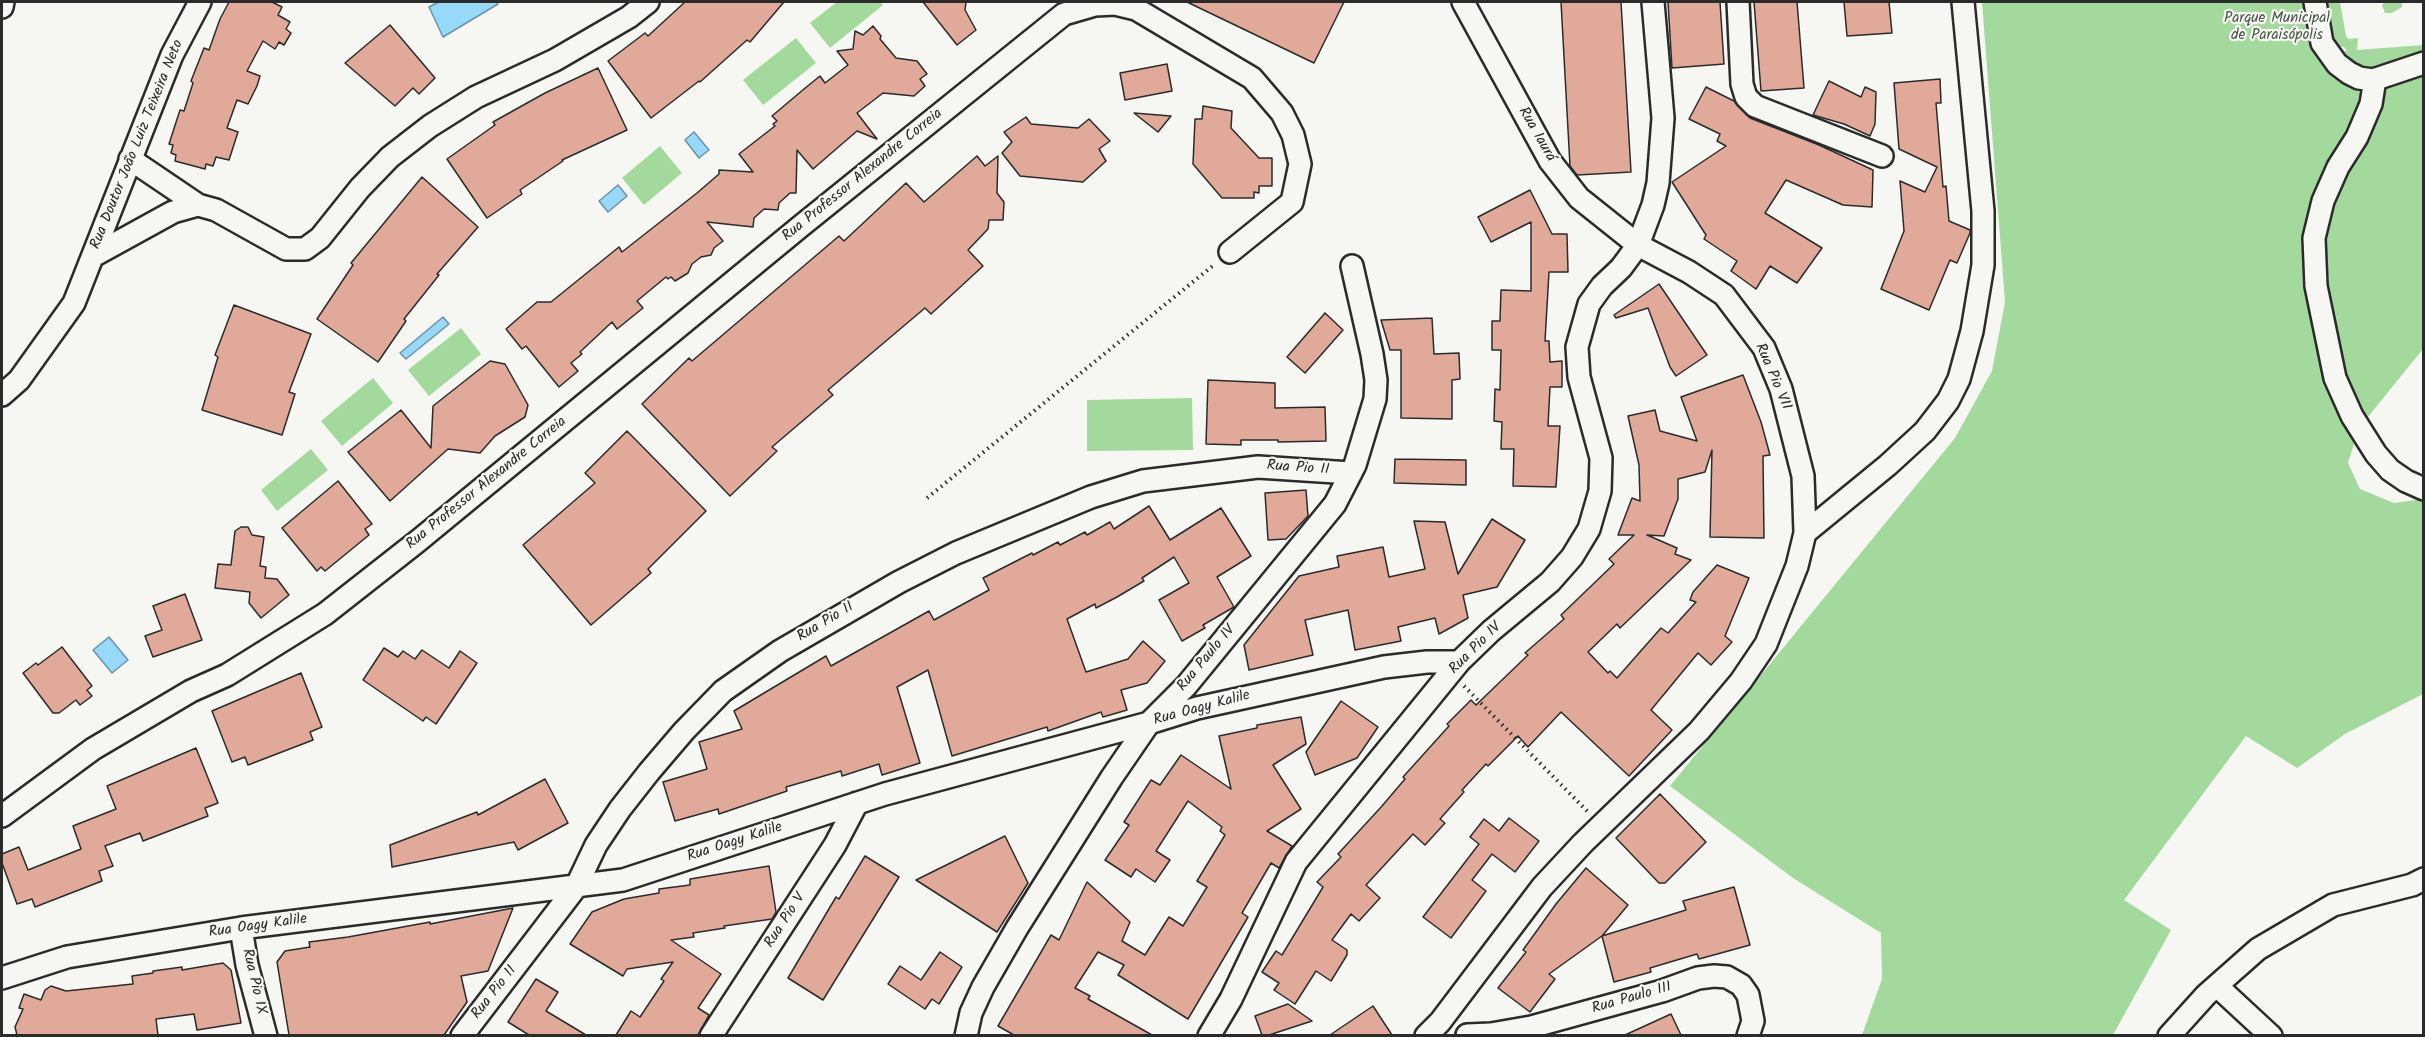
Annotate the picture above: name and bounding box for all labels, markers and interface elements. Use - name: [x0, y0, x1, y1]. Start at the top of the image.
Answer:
- park label: Parque Municipal de Paraisópolis: [2224, 10, 2330, 45]
- street label: Rua Doutor João Luiz Teixeira Neto: [88, 38, 188, 252]
- street label: Rua Iaurá: [1513, 105, 1559, 165]
- street label: Rua Professor Alexandre Correia: [779, 106, 947, 246]
- street label: Rua Pio VII: [1750, 341, 1794, 413]
- street label: Rua Professor Alexandre Correia: [403, 414, 571, 554]
- street label: Rua Pio II: [1266, 458, 1330, 480]
- street label: Rua Pio II: [794, 599, 858, 647]
- street label: Rua Pio IV: [1446, 619, 1506, 679]
- street label: Rua Paulo IV: [1174, 622, 1240, 696]
- street label: Rua Oagy Kalile: [1152, 687, 1252, 731]
- street label: Rua Oagy Kalile: [685, 819, 785, 867]
- street label: Rua Pio V: [762, 890, 810, 952]
- street label: Rua Oagy Kalile: [208, 911, 308, 943]
- street label: Rua Pio IX: [237, 947, 269, 1017]
- street label: Rua Pio II: [469, 963, 521, 1023]
- street label: Rua Paulo III: [1590, 979, 1674, 1019]

